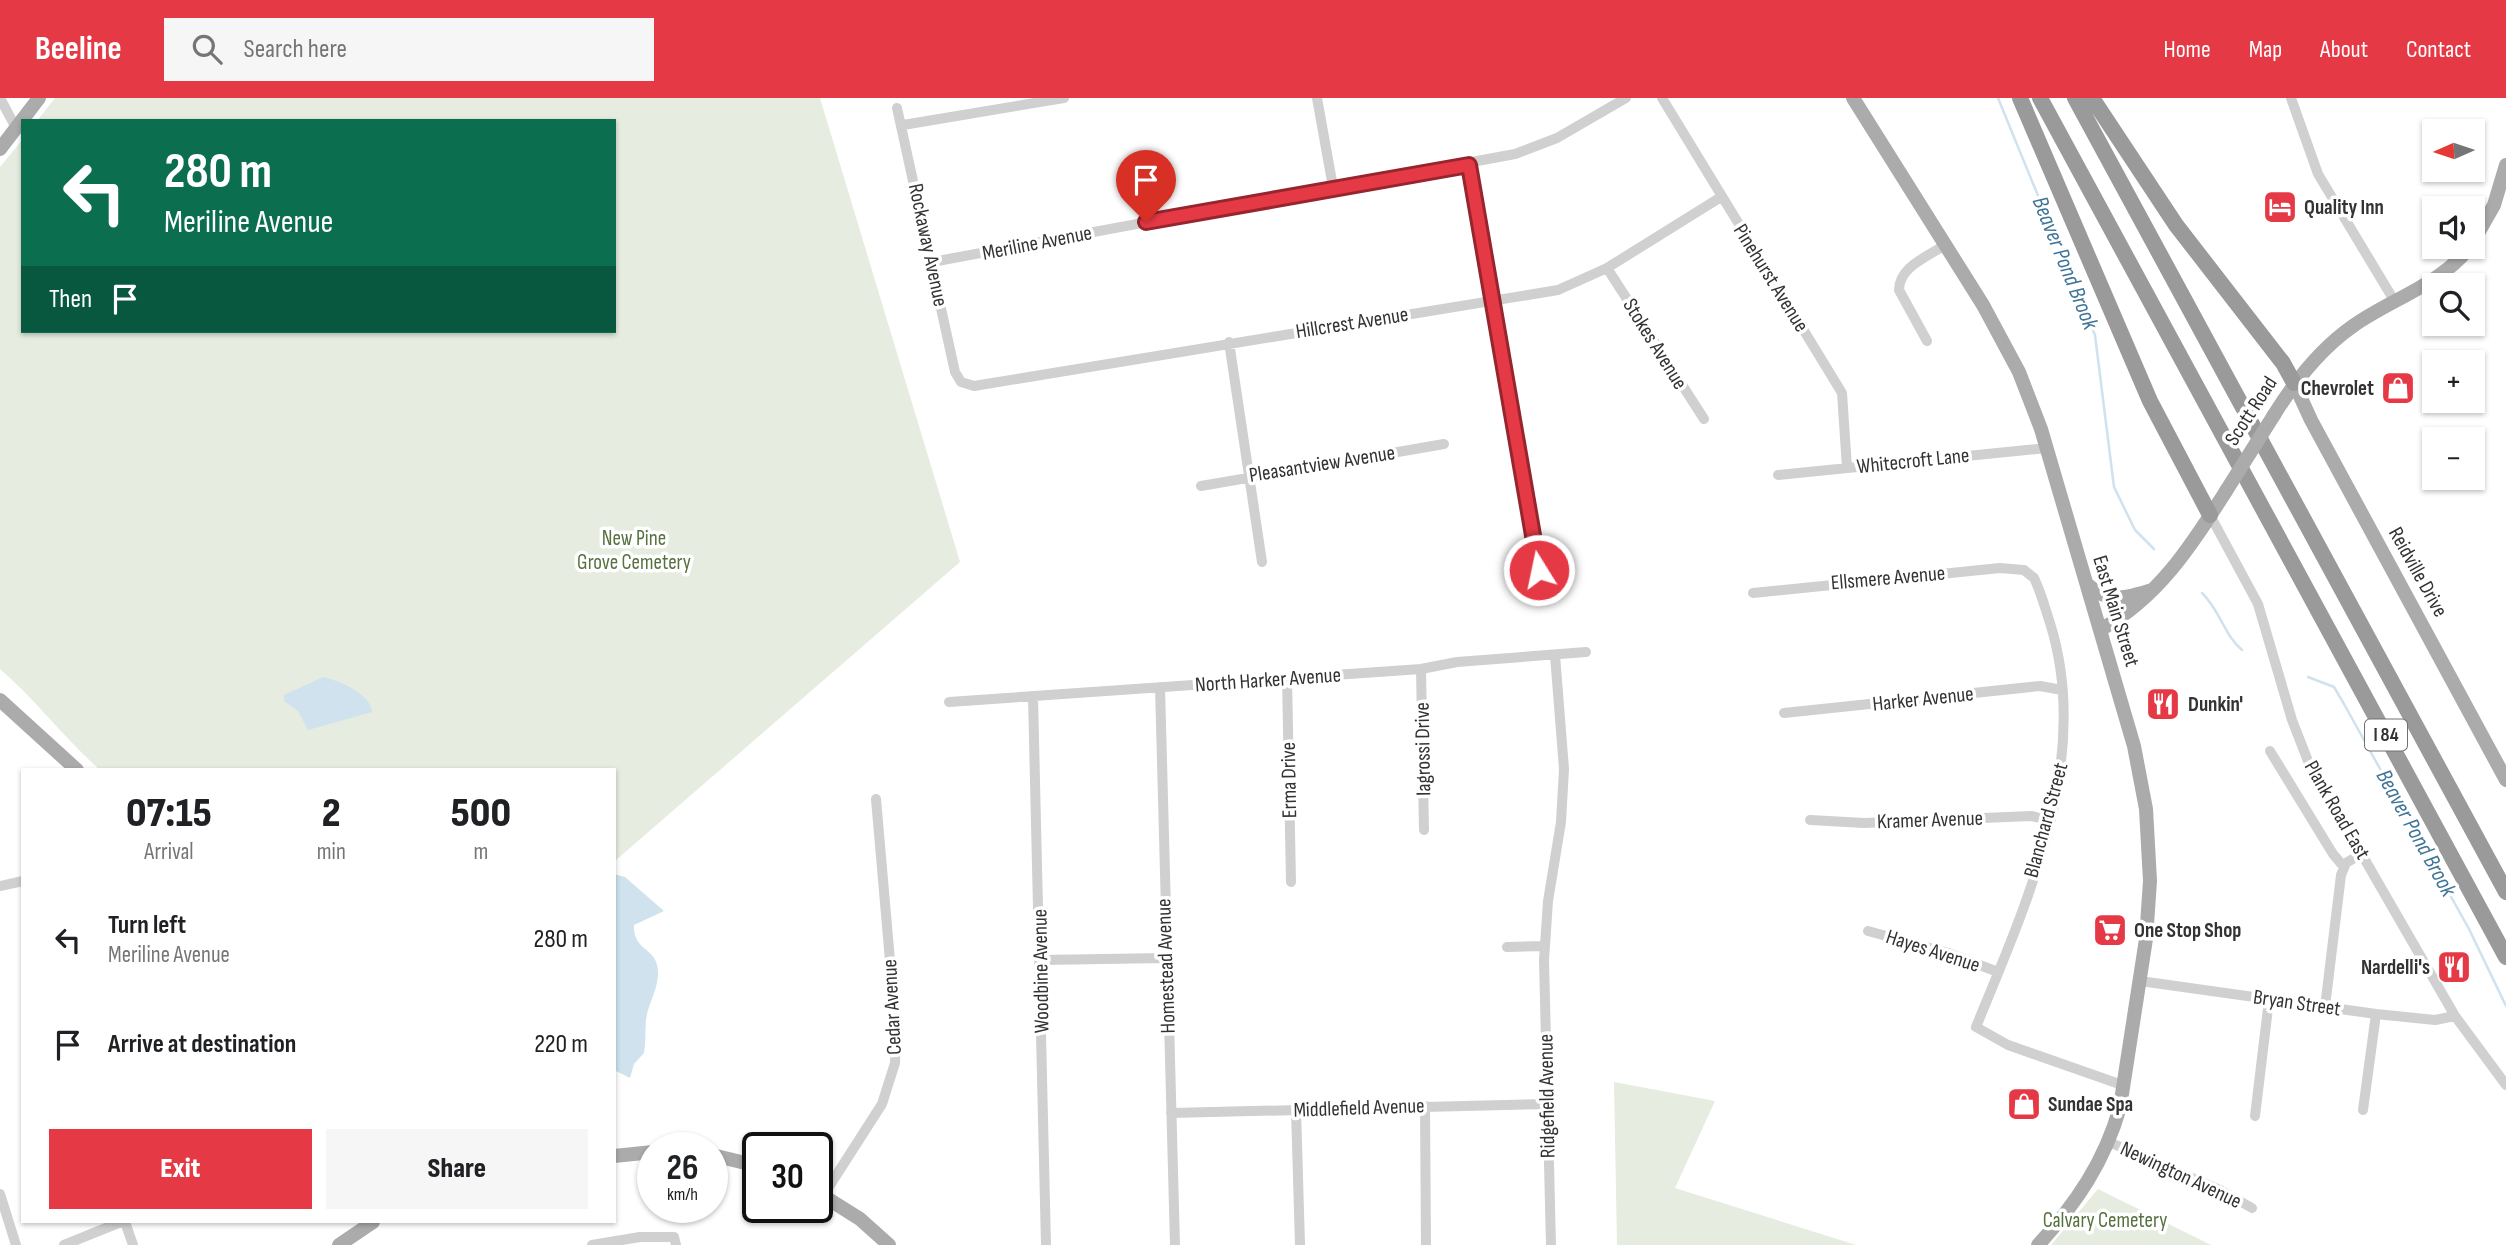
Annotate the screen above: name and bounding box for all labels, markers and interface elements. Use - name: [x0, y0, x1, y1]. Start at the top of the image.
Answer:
- search box: [164, 18, 654, 81]
- text: Beeline: [35, 29, 122, 69]
- icon: search: [188, 30, 226, 68]
- text: Search here: [244, 34, 347, 65]
- text: Home: [2163, 35, 2211, 64]
- text: Map: [2249, 35, 2282, 64]
- text: About: [2320, 35, 2368, 64]
- text: Contact: [2406, 35, 2471, 64]
- north arrow: [2422, 119, 2485, 182]
- map controls: [2422, 119, 2485, 490]
- text: 280 m: [164, 143, 272, 202]
- icon: left: [49, 147, 140, 238]
- pin: [1116, 150, 1176, 222]
- icon: arrive: [1127, 161, 1165, 199]
- street label: Rockaway Avenue: [903, 181, 953, 309]
- hotel icon: Quality Inn: [2261, 188, 2299, 226]
- water label: Beaver Pond Brook: [2026, 192, 2105, 335]
- place label: Quality Inn: [2304, 195, 2384, 220]
- button: sound: [2422, 196, 2485, 259]
- text: Meriline Avenue: [164, 203, 333, 242]
- street label: Meriline Avenue: [980, 220, 1094, 266]
- street label: Pinehurst Avenue: [1728, 220, 1814, 336]
- button: search: [2422, 273, 2485, 336]
- icon: arrive: [106, 280, 144, 318]
- text: Then: [49, 284, 92, 315]
- street label: Stokes Avenue: [1617, 294, 1693, 394]
- street label: Hillcrest Avenue: [1294, 302, 1410, 344]
- button: +: [2422, 350, 2485, 413]
- shop icon: Chevrolet: [2379, 369, 2417, 407]
- street label: Scott Road: [2220, 372, 2282, 450]
- place label: Chevrolet: [2301, 376, 2374, 401]
- button: −: [2422, 427, 2485, 490]
- street label: Pleasantview Avenue: [1247, 440, 1397, 488]
- street label: Whitecroft Lane: [1856, 443, 1970, 479]
- street label: Reidville Drive: [2383, 523, 2453, 621]
- park label: New Pine Grove Cemetery: [577, 526, 691, 575]
- position arrow: [1502, 533, 1576, 607]
- street label: East Main Street: [2087, 552, 2145, 670]
- street label: Ellsmere Avenue: [1830, 561, 1946, 595]
- street label: North Harker Avenue: [1194, 662, 1342, 698]
- street label: Harker Avenue: [1871, 681, 1975, 717]
- restaurant icon: Dunkin': [2144, 685, 2182, 723]
- place label: Dunkin': [2188, 692, 2243, 717]
- street label: Iagrossi Drive: [1410, 702, 1436, 796]
- road number: I 84: [2365, 720, 2407, 750]
- street label: Erma Drive: [1276, 742, 1302, 818]
- street label: Plank Road East: [2299, 756, 2375, 864]
- street label: Blanchard Street: [2019, 760, 2073, 880]
- water label: Beaver Pond Brook: [2370, 765, 2463, 903]
- text: 07:15: [126, 788, 212, 839]
- text: 2: [322, 788, 341, 839]
- text: 500: [451, 788, 511, 839]
- street label: Kramer Avenue: [1877, 806, 1983, 834]
- text: Arrival: [144, 838, 194, 866]
- text: min: [317, 838, 346, 866]
- text: m: [473, 838, 488, 866]
- street label: Homestead Avenue: [1151, 898, 1181, 1034]
- street label: Woodbine Avenue: [1027, 909, 1055, 1033]
- text: Turn left: [108, 910, 186, 941]
- supermarket icon: One Stop Shop: [2091, 911, 2129, 949]
- place label: One Stop Shop: [2134, 918, 2241, 943]
- icon: left: [49, 921, 87, 959]
- text: 280 m: [533, 924, 588, 955]
- street label: Hayes Avenue: [1883, 924, 1983, 978]
- text: Meriline Avenue: [108, 941, 230, 969]
- restaurant icon: Nardelli's: [2435, 948, 2473, 986]
- place label: Nardelli's: [2361, 955, 2430, 980]
- street label: Cedar Avenue: [877, 958, 907, 1056]
- street label: Bryan Street: [2252, 984, 2342, 1022]
- icon: arrive: [49, 1026, 87, 1064]
- text: Arrive at destination: [108, 1029, 296, 1060]
- text: 220 m: [534, 1029, 588, 1060]
- street label: Ridgefield Avenue: [1533, 1034, 1561, 1158]
- shop icon: Sundae Spa: [2005, 1085, 2043, 1123]
- place label: Sundae Spa: [2048, 1092, 2133, 1117]
- street label: Middlefield Avenue: [1293, 1093, 1425, 1123]
- button: Exit: [49, 1129, 312, 1209]
- button: Share: [326, 1129, 588, 1209]
- speed limit sign: 30: [742, 1132, 833, 1223]
- street label: Newington Avenue: [2116, 1136, 2246, 1214]
- text: 26: [667, 1147, 698, 1190]
- text: km/h: [667, 1184, 698, 1205]
- park label: Calvary Cemetery: [2043, 1208, 2167, 1233]

